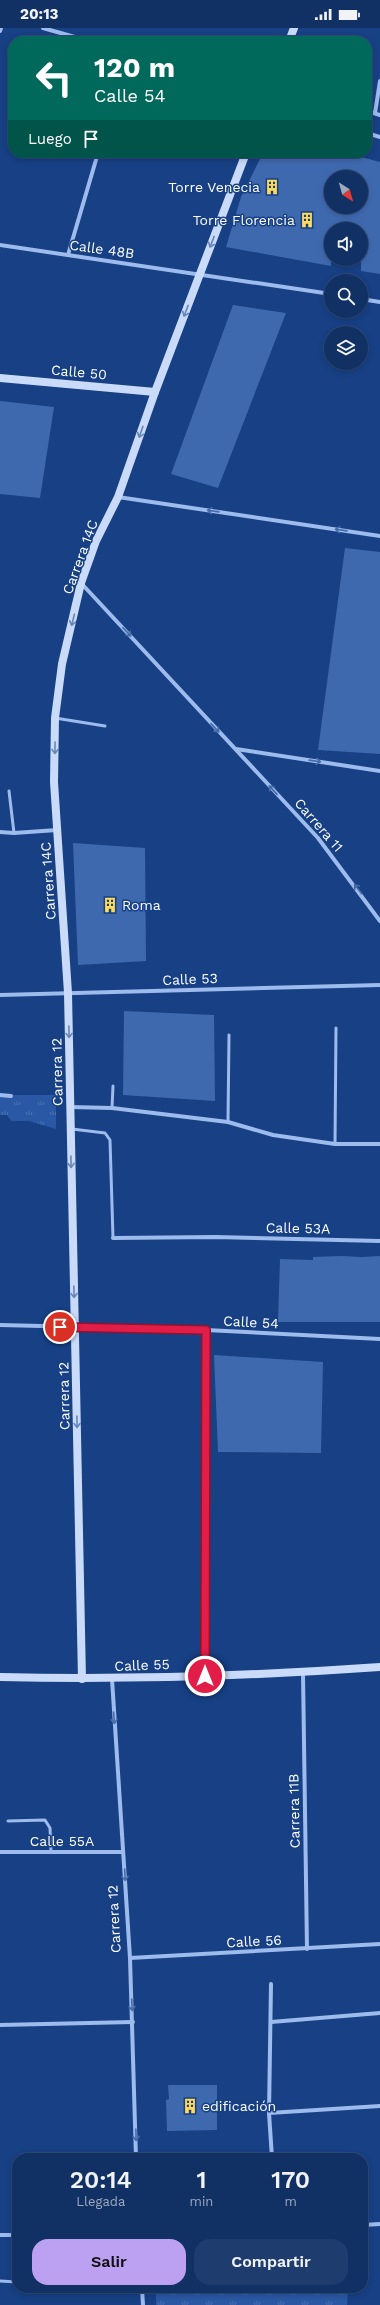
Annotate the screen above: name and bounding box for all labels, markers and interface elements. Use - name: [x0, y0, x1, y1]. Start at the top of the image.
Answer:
- text: 20:13: [20, 5, 59, 23]
- text: 120 m: [94, 51, 175, 84]
- icon: left: [28, 52, 80, 104]
- text: Calle 54: [94, 85, 166, 106]
- icon: arrive: [80, 128, 102, 150]
- text: Luego: [28, 130, 72, 148]
- north arrow: [324, 170, 368, 214]
- map controls: [324, 170, 368, 370]
- building icon: Torre Venecia: [263, 178, 281, 196]
- place label: Torre Venecia: [168, 179, 260, 195]
- building icon: Torre Florencia: [298, 211, 316, 229]
- place label: Torre Florencia: [193, 212, 295, 228]
- button: sound: [324, 222, 368, 266]
- one-way arrow: [208, 235, 216, 247]
- street label: Calle 48B: [69, 237, 135, 261]
- button: search: [324, 274, 368, 318]
- one-way arrow: [182, 304, 190, 316]
- button: layers: [324, 326, 368, 370]
- street label: Calle 50: [51, 362, 107, 382]
- one-way arrow: [137, 426, 144, 439]
- one-way arrow: [207, 507, 220, 515]
- street label: Carrera 14C: [59, 518, 101, 596]
- one-way arrow: [335, 526, 348, 534]
- one-way arrow: [68, 613, 76, 626]
- one-way arrow: [122, 627, 132, 637]
- one-way arrow: [210, 722, 219, 732]
- one-way arrow: [51, 741, 58, 754]
- one-way arrow: [309, 757, 322, 765]
- one-way arrow: [269, 785, 278, 795]
- street label: Carrera 11: [292, 795, 346, 855]
- street label: Carrera 14C: [37, 842, 59, 920]
- one-way arrow: [353, 884, 362, 895]
- building icon: Roma: [101, 896, 119, 914]
- place label: Roma: [122, 897, 161, 913]
- street label: Calle 53: [162, 970, 218, 988]
- one-way arrow: [65, 1025, 73, 1038]
- street label: Carrera 12: [48, 1038, 66, 1106]
- one-way arrow: [68, 1155, 75, 1168]
- street label: Calle 53A: [266, 1219, 330, 1237]
- one-way arrow: [70, 1285, 78, 1298]
- pin: [43, 1310, 77, 1344]
- street label: Calle 54: [223, 1313, 279, 1331]
- icon: arrive: [49, 1316, 71, 1338]
- street label: Carrera 12: [55, 1362, 73, 1430]
- one-way arrow: [73, 1415, 81, 1428]
- position arrow: [184, 1655, 226, 1697]
- street label: Calle 55: [114, 1656, 170, 1674]
- one-way arrow: [111, 1711, 118, 1724]
- street label: Carrera 11B: [285, 1774, 303, 1848]
- street label: Calle 55A: [30, 1833, 94, 1849]
- one-way arrow: [121, 1869, 128, 1882]
- street label: Carrera 12: [104, 1885, 124, 1953]
- street label: Calle 56: [226, 1932, 282, 1950]
- one-way arrow: [129, 1998, 136, 2011]
- building icon: edificación: [181, 2097, 199, 2115]
- place label: edificación: [202, 2098, 276, 2114]
- one-way arrow: [132, 2128, 140, 2141]
- text: 20:14: [70, 2166, 132, 2194]
- text: 1: [196, 2166, 206, 2194]
- text: 170: [271, 2166, 310, 2194]
- text: Llegada: [76, 2194, 125, 2209]
- text: min: [190, 2194, 213, 2209]
- text: m: [285, 2194, 297, 2209]
- button: Salir: [32, 2239, 186, 2285]
- button: Compartir: [194, 2239, 348, 2285]

